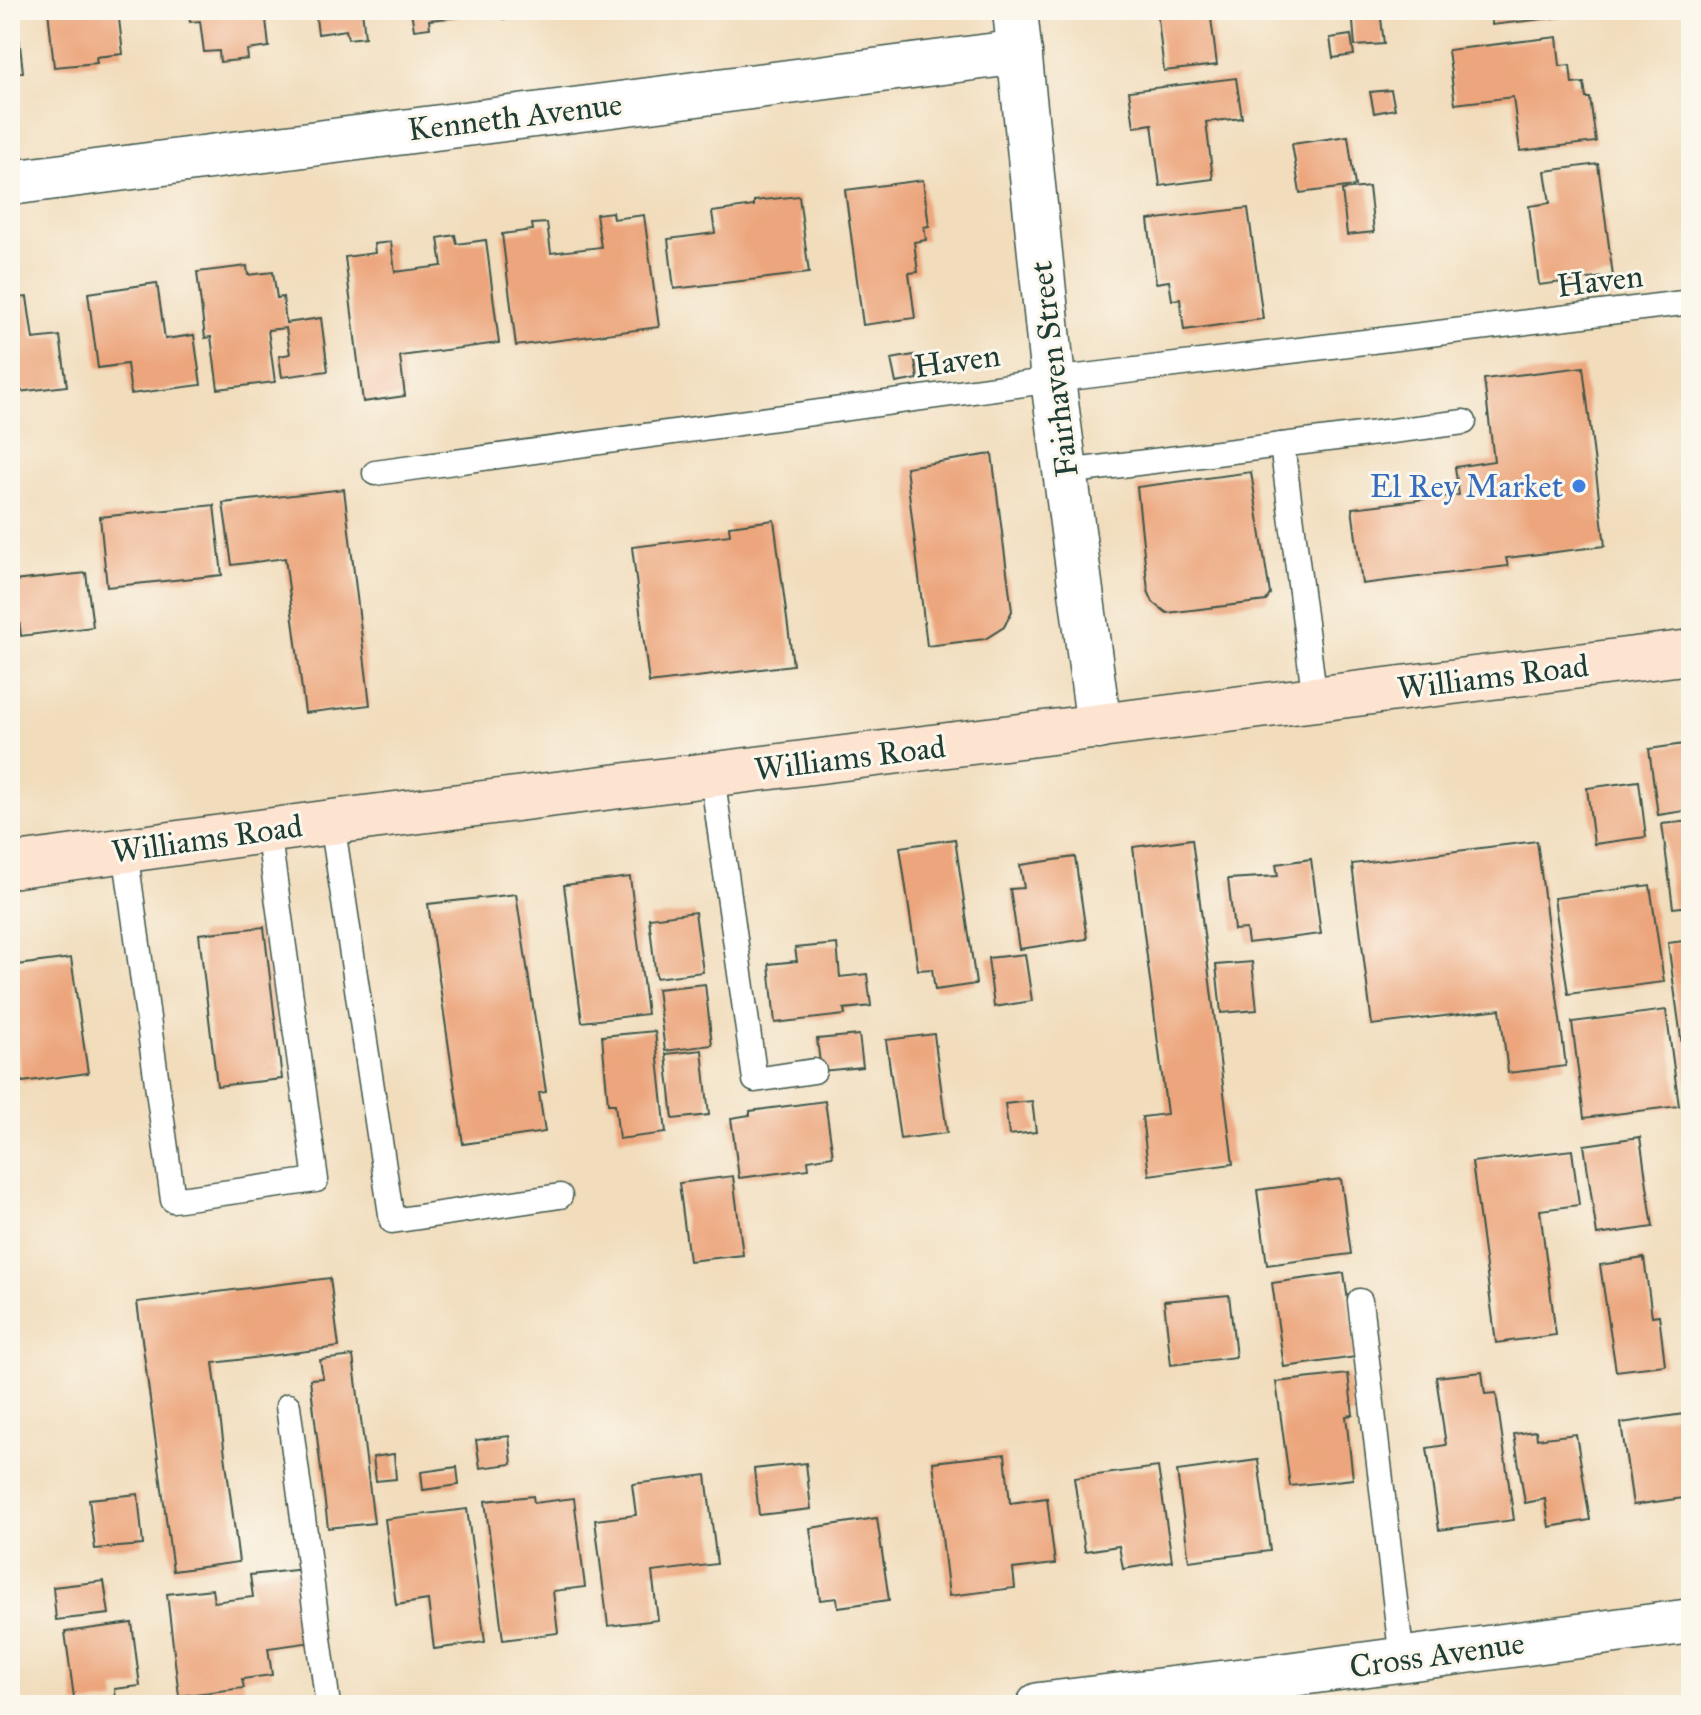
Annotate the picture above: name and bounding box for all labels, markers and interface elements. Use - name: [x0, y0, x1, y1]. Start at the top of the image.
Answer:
- street label: Kenneth Avenue: [406, 85, 624, 149]
- street label: Haven: [1555, 256, 1645, 306]
- street label: Fairhaven Street: [1021, 259, 1087, 479]
- street label: Haven: [911, 336, 1003, 386]
- place label: El Rey Market: [1370, 467, 1563, 506]
- marker: El Rey Market: [1570, 477, 1588, 495]
- street label: Williams Road: [1395, 646, 1591, 708]
- street label: Williams Road: [752, 727, 948, 789]
- street label: Williams Road: [109, 806, 305, 872]
- street label: Cross Avenue: [1347, 1623, 1527, 1687]

